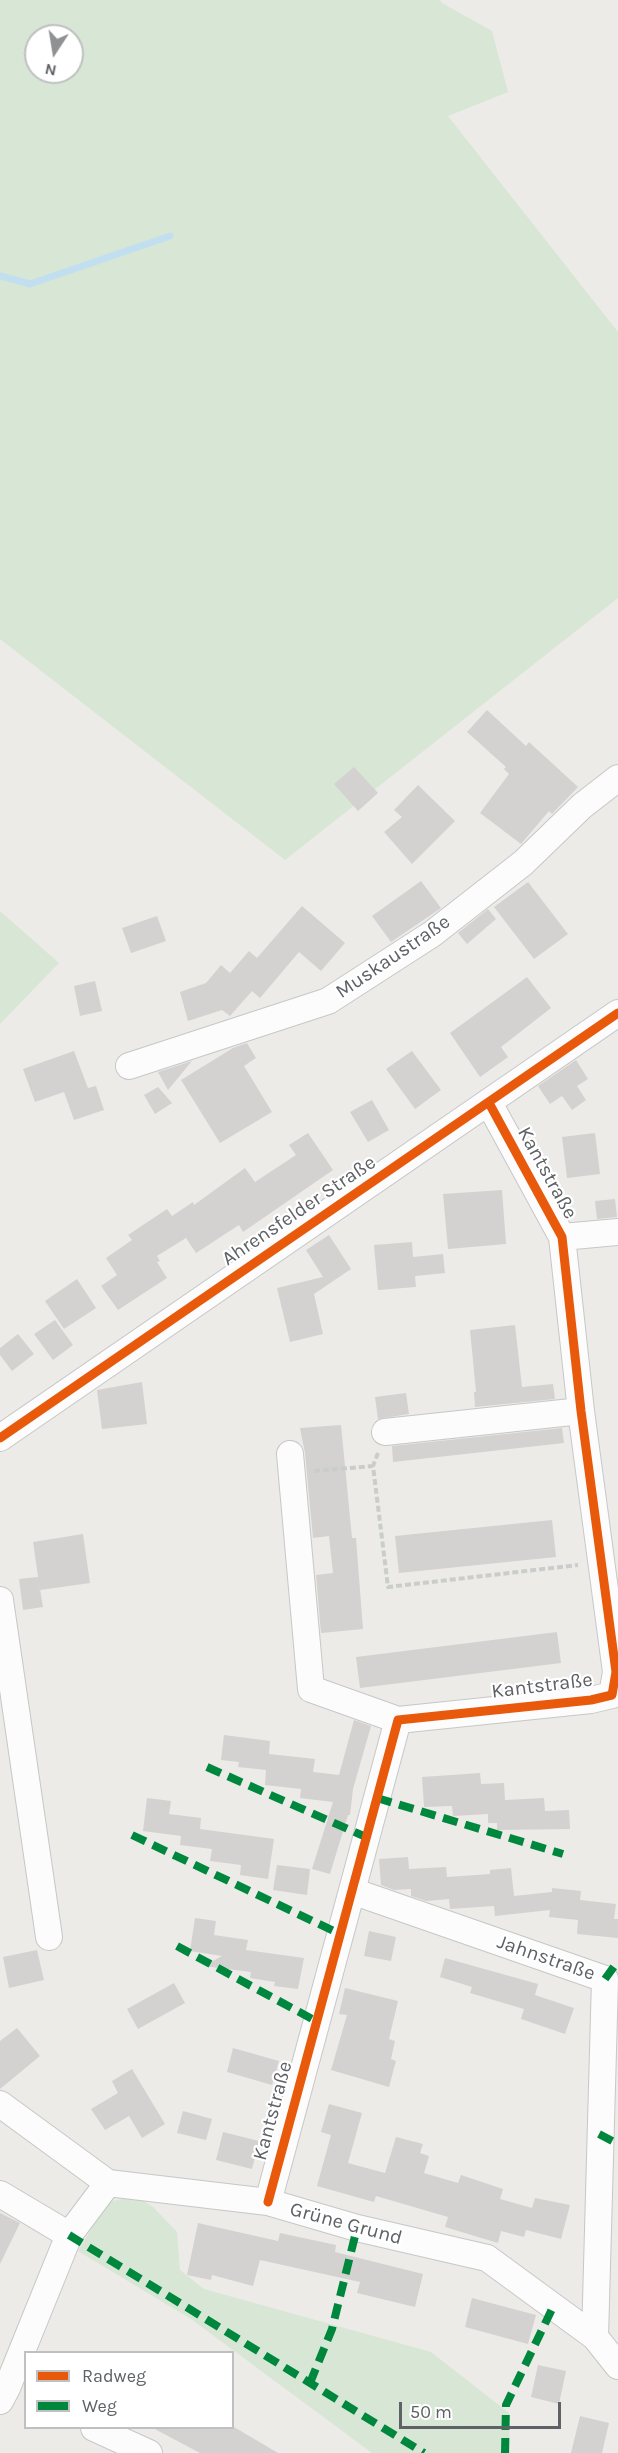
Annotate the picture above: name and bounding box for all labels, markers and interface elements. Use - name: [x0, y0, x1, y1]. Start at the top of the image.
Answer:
- north arrow: [24, 24, 84, 84]
- text: N: [43, 60, 58, 81]
- street label: Muskaustraße: [331, 910, 455, 1004]
- street label: Kantstraße: [512, 1123, 582, 1223]
- street label: Ahrensfelder Straße: [218, 1151, 380, 1271]
- street label: Kantstraße: [490, 1668, 594, 1704]
- street label: Jahnstraße: [494, 1930, 598, 1986]
- street label: Kantstraße: [248, 2059, 298, 2163]
- street label: Grüne Grund: [287, 2197, 405, 2251]
- legend: [24, 2351, 234, 2429]
- text: Radweg: [82, 2365, 146, 2387]
- scale bar: [402, 2390, 564, 2428]
- text: Weg: [82, 2395, 117, 2417]
- text: 50 m: [410, 2401, 452, 2423]

